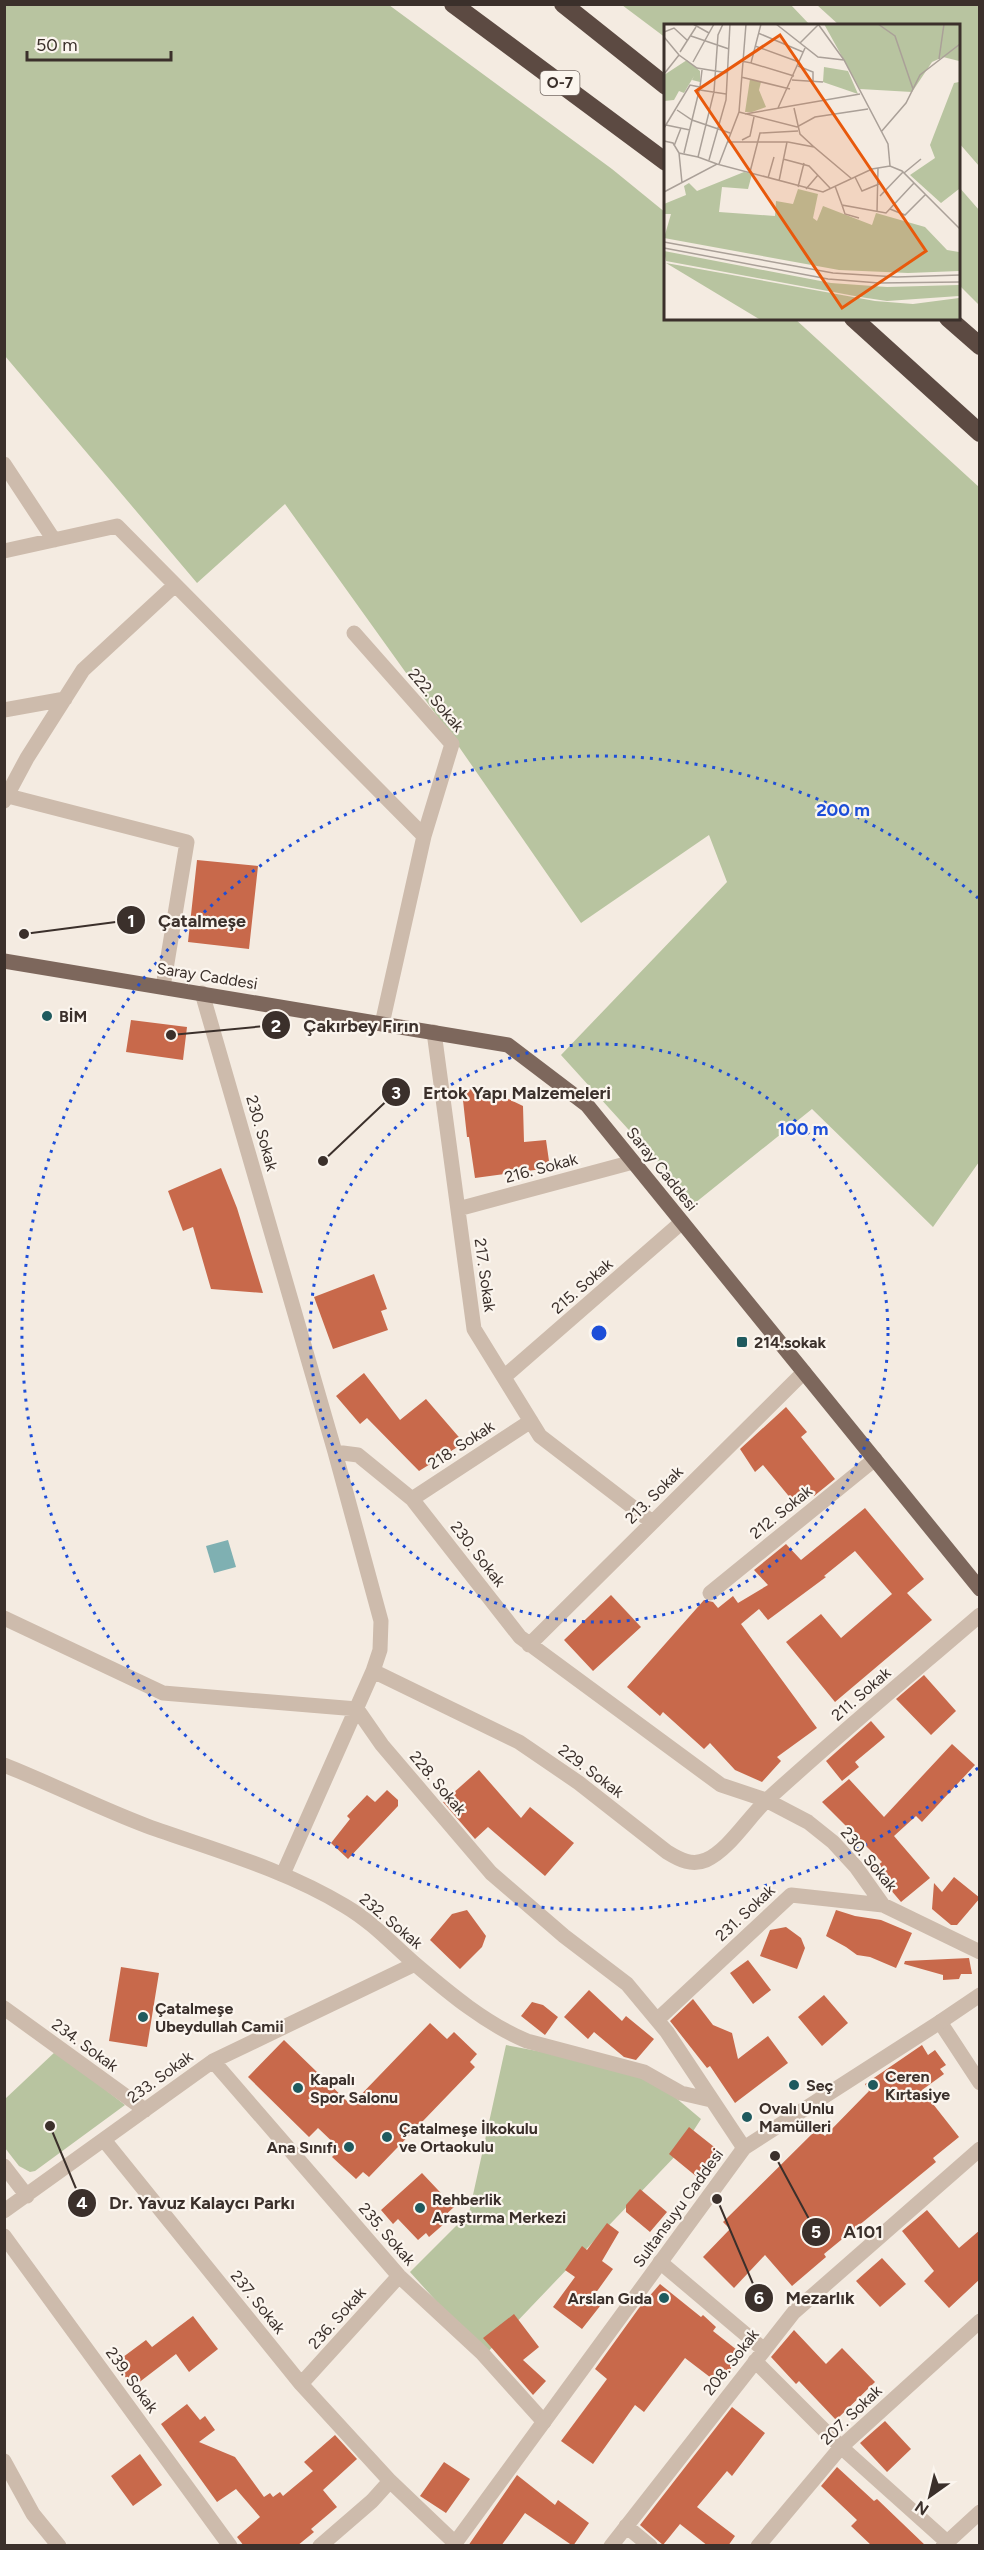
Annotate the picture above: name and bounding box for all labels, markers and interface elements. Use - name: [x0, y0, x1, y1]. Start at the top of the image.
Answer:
- scale bar: [27, 24, 171, 62]
- inset map: [664, 24, 960, 320]
- text: 50 m: [36, 34, 78, 56]
- road number: O-7: [540, 71, 580, 95]
- street label: 222. Sokak: [404, 665, 468, 736]
- text: 200 m: [816, 799, 870, 821]
- callout: Çatalmeşe: [116, 902, 258, 938]
- text: 1: [127, 910, 135, 932]
- text: Çatalmeşe: [158, 910, 246, 932]
- street label: Saray Caddesi: [155, 959, 259, 993]
- place label: BİM: [59, 1007, 87, 1026]
- callout: Çakırbey Fırın: [261, 1007, 431, 1043]
- marker: BİM: [40, 1009, 54, 1023]
- text: 2: [271, 1015, 281, 1037]
- text: Çakırbey Fırın: [303, 1015, 419, 1037]
- callout: Ertok Yapı Malzemeleri: [381, 1074, 623, 1110]
- text: 3: [391, 1082, 401, 1104]
- text: Ertok Yapı Malzemeleri: [423, 1082, 611, 1104]
- street label: 230. Sokak: [242, 1093, 282, 1173]
- text: 100 m: [778, 1118, 828, 1140]
- street label: Saray Caddesi: [622, 1123, 702, 1215]
- street label: 216. Sokak: [503, 1149, 580, 1187]
- street label: 217. Sokak: [470, 1237, 500, 1313]
- street label: 215. Sokak: [548, 1254, 617, 1318]
- centre of rings: [589, 1323, 609, 1343]
- place label: 214.sokak: [754, 1333, 827, 1352]
- marker: 214.sokak: [735, 1335, 749, 1349]
- street label: 218. Sokak: [424, 1416, 498, 1473]
- street label: 213. Sokak: [621, 1462, 687, 1528]
- street label: 212. Sokak: [746, 1481, 816, 1543]
- street label: 230. Sokak: [447, 1517, 510, 1591]
- street label: 211. Sokak: [828, 1663, 895, 1725]
- street label: 229. Sokak: [555, 1740, 628, 1802]
- street label: 228. Sokak: [406, 1747, 470, 1819]
- street label: 230. Sokak: [837, 1823, 901, 1895]
- street label: 231. Sokak: [711, 1881, 779, 1945]
- street label: 232. Sokak: [356, 1889, 427, 1953]
- place label: Çatalmeşe Ubeydullah Camii: [155, 1999, 284, 2036]
- marker: Çatalmeşe Ubeydullah Camii: [136, 2010, 150, 2024]
- street label: 234. Sokak: [48, 2015, 122, 2076]
- street label: 233. Sokak: [124, 2047, 197, 2107]
- place label: Ceren Kırtasiye: [885, 2067, 950, 2104]
- place label: Kapalı Spor Salonu: [310, 2070, 398, 2107]
- place label: Seç: [806, 2076, 834, 2095]
- marker: Seç: [787, 2078, 801, 2092]
- marker: Ceren Kırtasiye: [866, 2078, 880, 2092]
- marker: Kapalı Spor Salonu: [291, 2081, 305, 2095]
- place label: Ovalı Unlu Mamülleri: [759, 2099, 834, 2136]
- marker: Ovalı Unlu Mamülleri: [740, 2110, 754, 2124]
- place label: Çatalmeşe İlkokulu ve Ortaokulu: [399, 2119, 538, 2156]
- marker: Çatalmeşe İlkokulu ve Ortaokulu: [380, 2130, 394, 2144]
- place label: Ana Sınıfı: [266, 2138, 337, 2157]
- marker: Ana Sınıfı: [342, 2140, 356, 2154]
- street label: Sultansuyu Caddesi: [629, 2145, 727, 2271]
- callout: Dr. Yavuz Kalaycı Parkı: [67, 2185, 307, 2221]
- place label: Rehberlik Araştırma Merkezi: [432, 2190, 566, 2227]
- text: 4: [76, 2192, 88, 2214]
- text: Dr. Yavuz Kalaycı Parkı: [109, 2192, 295, 2214]
- street label: 235. Sokak: [355, 2199, 419, 2269]
- marker: Rehberlik Araştırma Merkezi: [413, 2201, 427, 2215]
- callout: A101: [801, 2214, 895, 2250]
- text: 5: [811, 2221, 821, 2243]
- text: A101: [843, 2221, 883, 2243]
- street label: 237. Sokak: [227, 2266, 289, 2338]
- callout: Mezarlık: [744, 2280, 867, 2316]
- street label: 236. Sokak: [304, 2283, 370, 2353]
- text: 6: [754, 2287, 764, 2309]
- text: Mezarlık: [785, 2287, 855, 2309]
- place label: Arslan Gıda: [568, 2289, 652, 2308]
- marker: Arslan Gıda: [657, 2291, 671, 2305]
- street label: 208. Sokak: [699, 2325, 763, 2399]
- street label: 239. Sokak: [102, 2343, 162, 2417]
- street label: 207. Sokak: [816, 2381, 886, 2449]
- north arrow: [900, 2466, 960, 2526]
- text: N: [911, 2497, 932, 2519]

